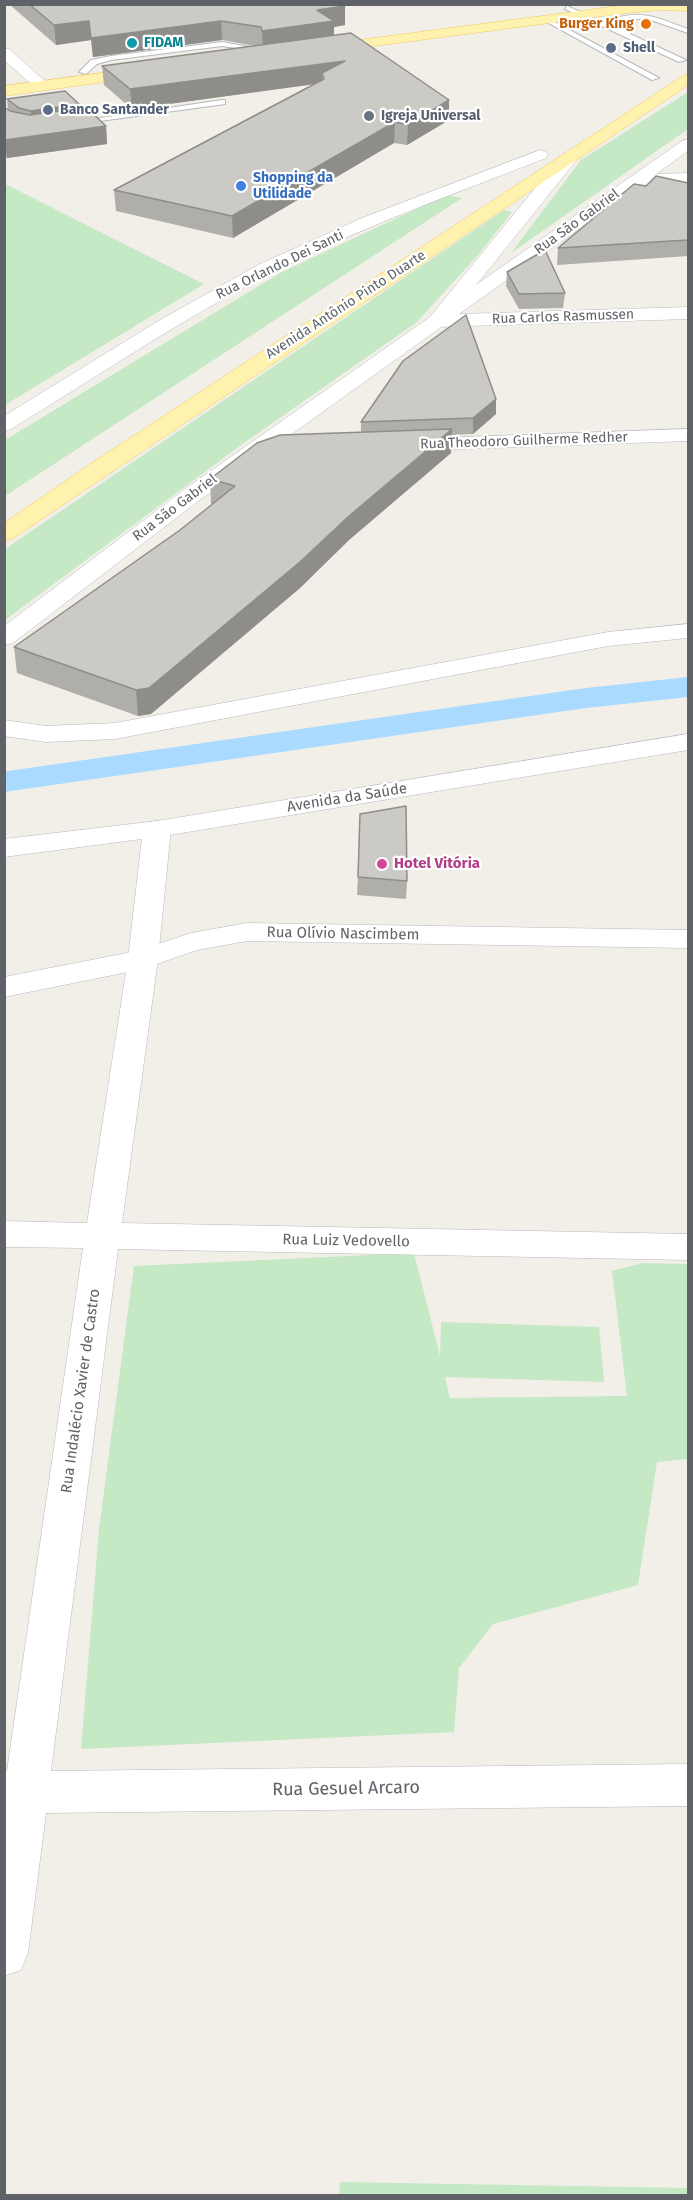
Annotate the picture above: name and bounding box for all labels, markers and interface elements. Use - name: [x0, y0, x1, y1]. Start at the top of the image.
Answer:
- place label: Burger King: [559, 16, 634, 32]
- marker: Burger King: [639, 17, 653, 31]
- place label: FIDAM: [144, 35, 183, 51]
- marker: FIDAM: [125, 36, 139, 50]
- place label: Shell: [623, 40, 655, 56]
- marker: Shell: [604, 41, 618, 55]
- place label: Banco Santander: [60, 102, 169, 118]
- marker: Banco Santander: [41, 103, 55, 117]
- place label: Igreja Universal: [381, 108, 480, 124]
- marker: Igreja Universal: [362, 109, 376, 123]
- place label: Shopping da Utilidade: [253, 170, 333, 202]
- marker: Shopping da Utilidade: [234, 179, 248, 193]
- street label: Rua São Gabriel: [531, 186, 623, 258]
- street label: Rua Orlando Dei Santi: [213, 227, 347, 303]
- street label: Avenida Antônio Pinto Duarte: [263, 247, 429, 363]
- street label: Rua Carlos Rasmussen: [492, 306, 634, 328]
- street label: Rua Theodoro Guilherme Redher: [420, 429, 628, 453]
- street label: Rua São Gabriel: [130, 471, 220, 545]
- street label: Avenida da Saúde: [286, 780, 408, 816]
- place label: Hotel Vitória: [394, 855, 480, 873]
- marker: Hotel Vitória: [375, 857, 389, 871]
- street label: Rua Olívio Nascimbem: [266, 924, 420, 944]
- street label: Rua Luiz Vedovello: [282, 1231, 410, 1251]
- street label: Rua Indalécio Xavier de Castro: [58, 1288, 104, 1494]
- street label: Rua Gesuel Arcaro: [272, 1777, 420, 1801]

